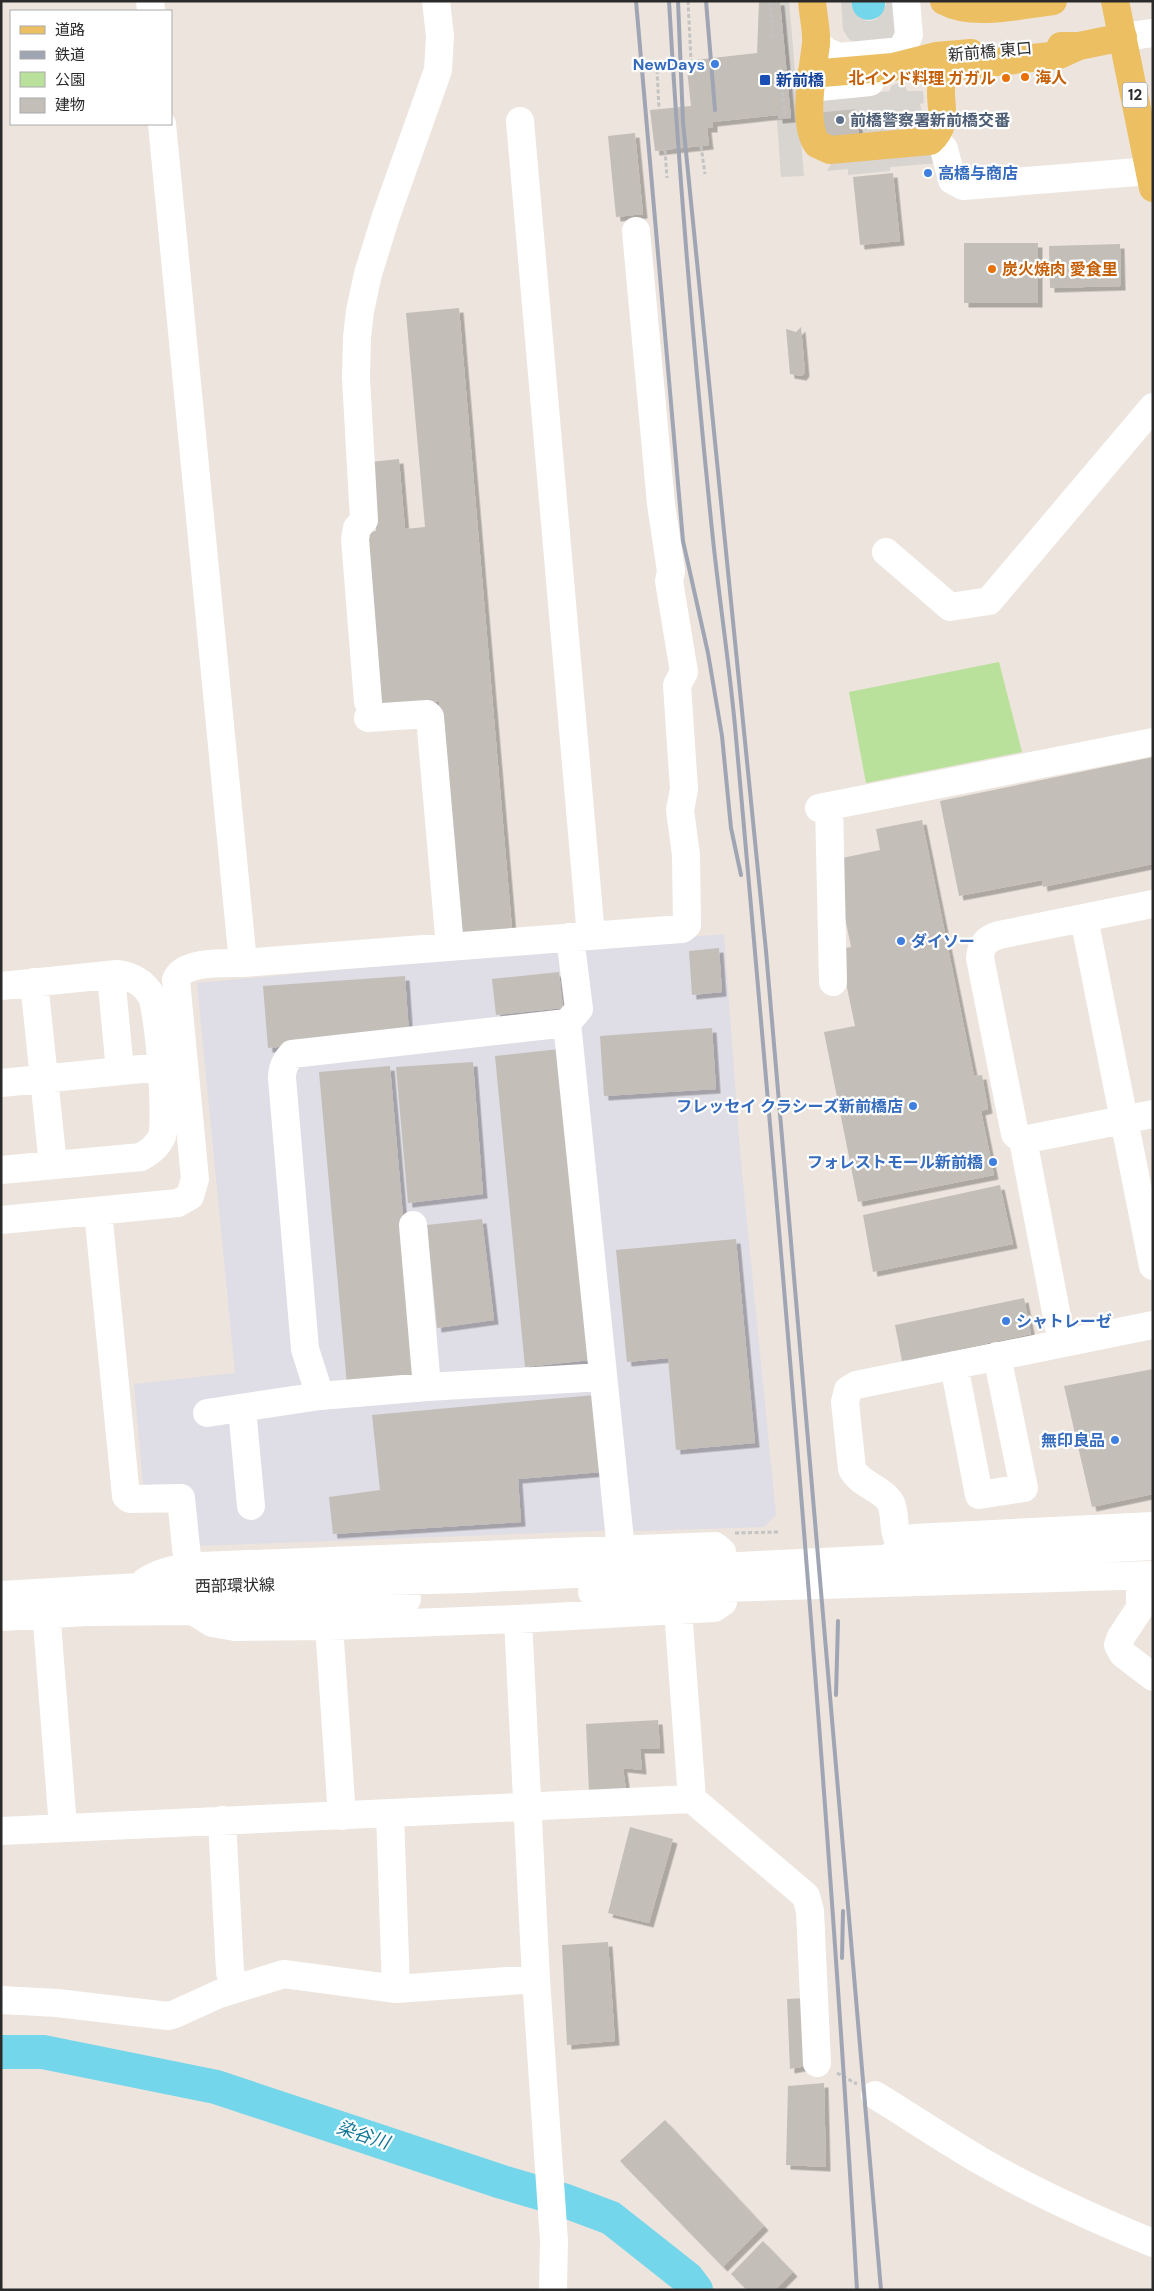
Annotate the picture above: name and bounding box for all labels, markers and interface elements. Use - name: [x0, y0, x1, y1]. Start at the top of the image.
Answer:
- legend: [10, 10, 172, 125]
- text: 道路: [55, 20, 85, 40]
- street label: 新前橋 東口: [947, 37, 1033, 66]
- text: 鉄道: [55, 45, 85, 65]
- place label: NewDays: [633, 54, 705, 75]
- marker: NewDays: [709, 58, 721, 70]
- place label: 海人: [1035, 67, 1067, 88]
- place label: 北インド料理 ガガル: [848, 68, 996, 89]
- text: 公園: [55, 70, 85, 90]
- place label: 新前橋: [776, 70, 824, 91]
- marker: 海人: [1019, 71, 1031, 83]
- marker: 北インド料理 ガガル: [1000, 72, 1012, 84]
- marker: 新前橋: [758, 73, 772, 87]
- road number: 12: [1122, 82, 1148, 108]
- text: 建物: [55, 95, 85, 115]
- place label: 前橋警察署新前橋交番: [850, 110, 1010, 131]
- marker: 前橋警察署新前橋交番: [834, 114, 846, 126]
- place label: 高橋与商店: [938, 163, 1018, 184]
- marker: 高橋与商店: [922, 167, 934, 179]
- place label: 炭火焼肉 愛食里: [1002, 259, 1118, 280]
- marker: 炭火焼肉 愛食里: [986, 263, 998, 275]
- place label: ダイソー: [911, 931, 975, 952]
- marker: ダイソー: [895, 935, 907, 947]
- place label: フレッセイ クラシーズ新前橋店: [676, 1096, 903, 1117]
- marker: フレッセイ クラシーズ新前橋店: [907, 1100, 919, 1112]
- place label: フォレストモール新前橋: [807, 1152, 983, 1173]
- marker: フォレストモール新前橋: [987, 1156, 999, 1168]
- place label: シャトレーゼ: [1016, 1311, 1112, 1332]
- marker: シャトレーゼ: [1000, 1315, 1012, 1327]
- place label: 無印良品: [1041, 1430, 1105, 1451]
- marker: 無印良品: [1109, 1434, 1121, 1446]
- street label: 西部環状線: [195, 1574, 275, 1597]
- water label: 染谷川: [334, 2115, 394, 2155]

